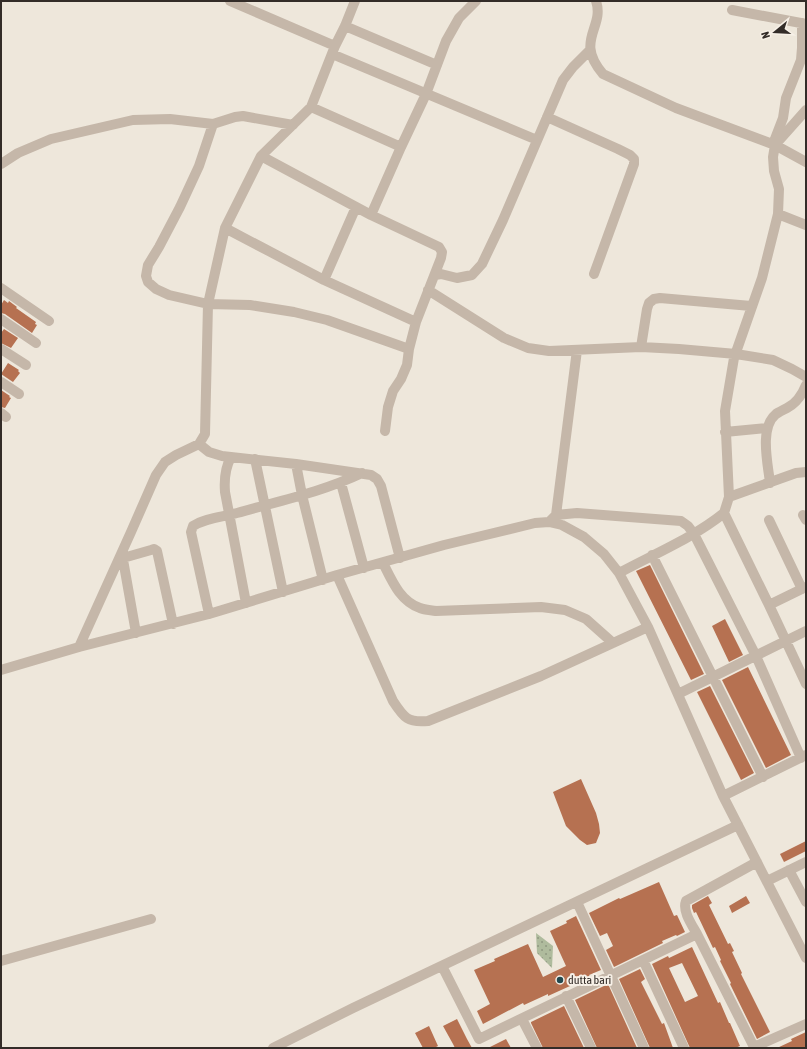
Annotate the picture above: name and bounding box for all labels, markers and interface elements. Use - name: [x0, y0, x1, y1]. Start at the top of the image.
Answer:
- north arrow: [755, 12, 795, 52]
- text: N: [759, 30, 772, 40]
- place label: dutta bari: [568, 973, 611, 987]
- marker: dutta bari: [555, 975, 565, 985]

